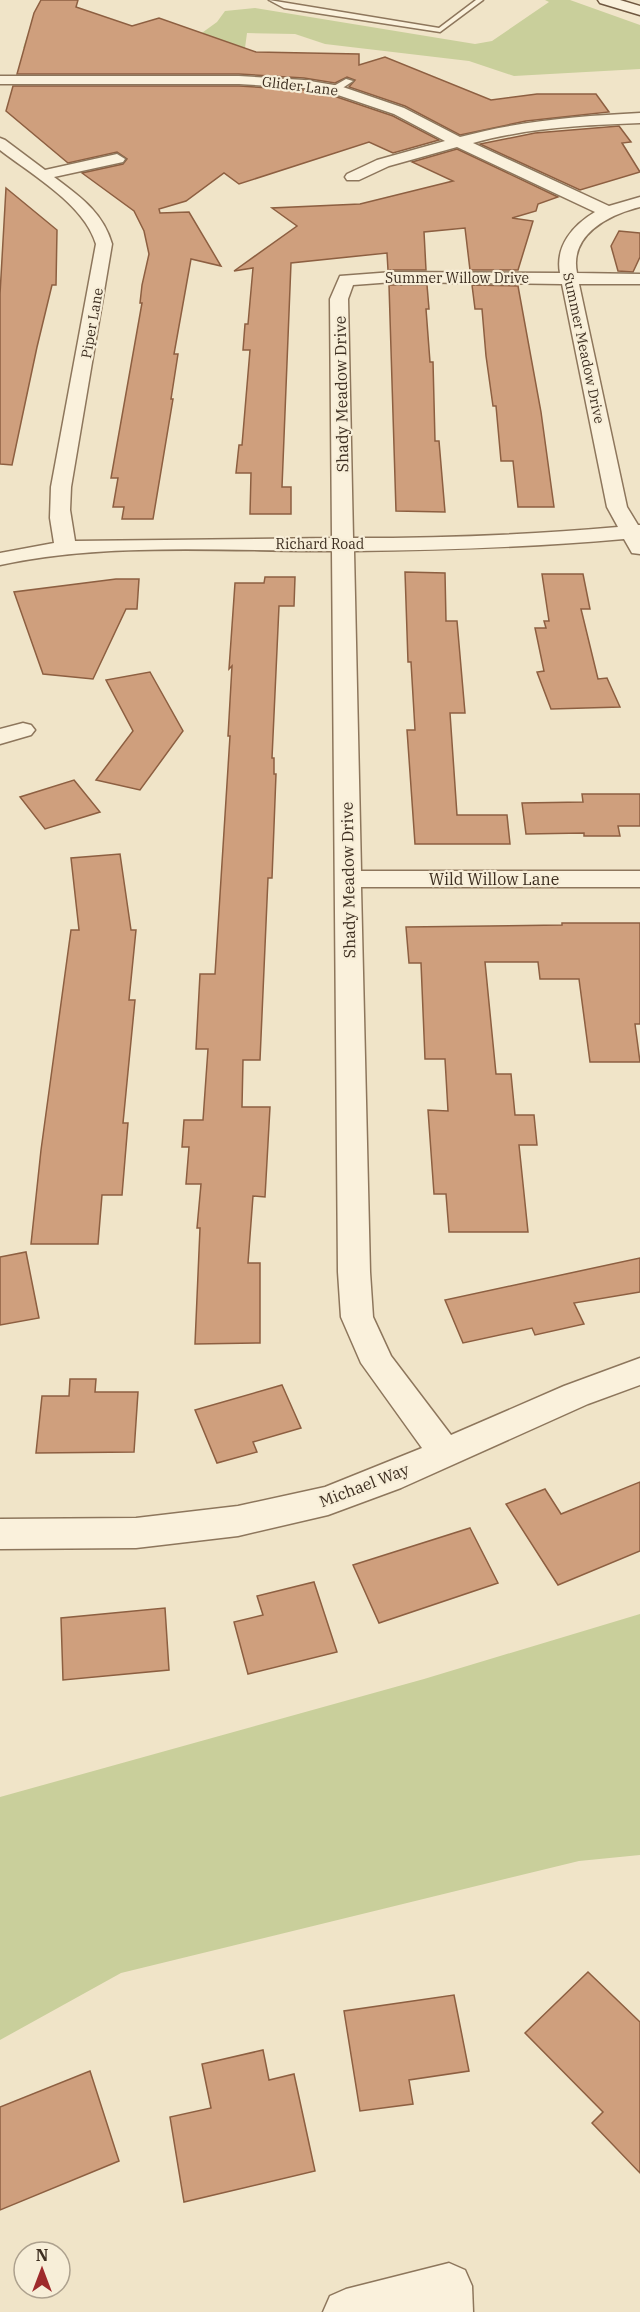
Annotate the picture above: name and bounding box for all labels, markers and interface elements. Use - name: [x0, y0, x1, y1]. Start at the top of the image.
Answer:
- street label: Glider Lane: [261, 72, 339, 100]
- street label: Summer Willow Drive: [385, 269, 529, 287]
- street label: Summer Meadow Drive: [559, 271, 609, 425]
- street label: Piper Lane: [77, 286, 107, 360]
- street label: Shady Meadow Drive: [330, 315, 352, 473]
- street label: Richard Road: [276, 535, 365, 553]
- street label: Shady Meadow Drive: [337, 801, 359, 959]
- street label: Wild Willow Lane: [429, 869, 559, 889]
- street label: Michael Way: [316, 1459, 412, 1511]
- north arrow: [12, 2240, 72, 2300]
- text: N: [36, 2245, 48, 2265]

